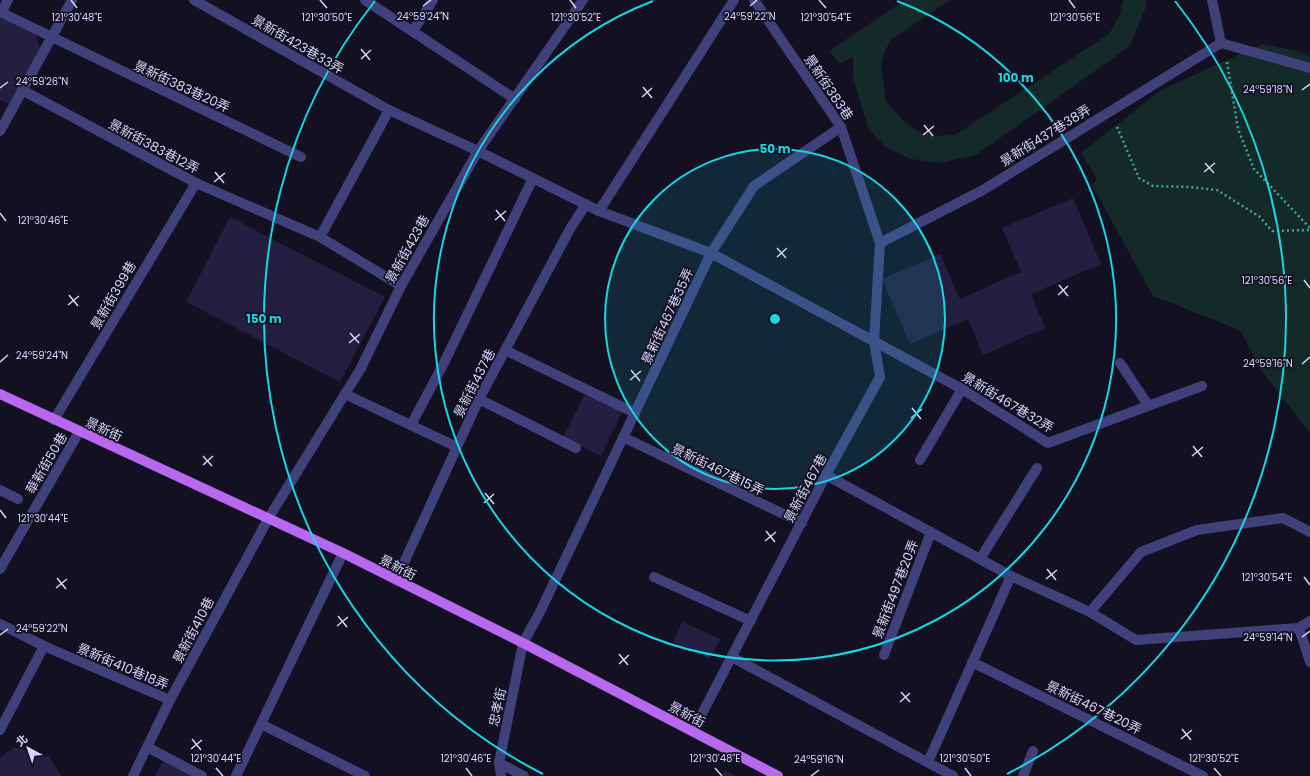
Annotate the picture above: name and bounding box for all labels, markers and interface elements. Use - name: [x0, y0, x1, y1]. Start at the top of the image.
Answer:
- text: 24°59'24"N: [397, 9, 449, 24]
- text: 24°59'22"N: [724, 9, 776, 24]
- text: 121°30'48"E: [52, 10, 102, 25]
- street label: 景新街423巷33弄: [248, 10, 347, 79]
- text: 121°30'50"E: [302, 10, 352, 25]
- text: 121°30'52"E: [551, 10, 601, 25]
- text: 121°30'54"E: [801, 10, 851, 25]
- text: 121°30'56"E: [1050, 10, 1100, 25]
- street label: 景新街383巷: [800, 51, 858, 124]
- street label: 景新街383巷20弄: [131, 56, 233, 117]
- text: 100 m: [998, 69, 1034, 86]
- text: 24°59'26"N: [16, 74, 68, 89]
- text: 24°59'18"N: [1243, 82, 1293, 97]
- street label: 景新街437巷38弄: [996, 100, 1094, 171]
- street label: 景新街383巷12弄: [105, 115, 202, 178]
- text: 50 m: [760, 140, 791, 157]
- street label: 景新街423巷: [381, 212, 434, 287]
- text: 121°30'46"E: [18, 213, 68, 228]
- street label: 景新街399巷: [86, 258, 141, 333]
- street label: 景新街467巷35弄: [637, 265, 698, 368]
- text: 121°30'56"E: [1242, 273, 1292, 288]
- text: 150 m: [246, 310, 282, 327]
- centre of rings: [768, 312, 782, 326]
- street label: 景新街437巷: [449, 346, 500, 421]
- text: 24°59'24"N: [16, 348, 68, 363]
- text: 24°59'16"N: [1243, 356, 1293, 371]
- street label: 景新街467巷32弄: [958, 368, 1057, 437]
- street label: 景新街: [82, 413, 125, 446]
- street label: 華新街50巷: [21, 429, 72, 498]
- street label: 景新街467巷15弄: [668, 439, 767, 500]
- street label: 景新街467巷: [779, 450, 832, 526]
- text: 121°30'44"E: [18, 511, 68, 526]
- street label: 景新街497巷20弄: [868, 537, 923, 641]
- street label: 景新街: [376, 550, 419, 585]
- text: 121°30'54"E: [1242, 570, 1292, 585]
- street label: 景新街410巷: [168, 594, 219, 667]
- text: 24°59'22"N: [16, 621, 68, 636]
- text: 24°59'14"N: [1243, 630, 1293, 645]
- street label: 景新街410巷18弄: [74, 639, 172, 694]
- street label: 景新街467巷20弄: [1043, 676, 1145, 739]
- street label: 忠孝街: [484, 686, 511, 728]
- street label: 景新街: [665, 697, 708, 732]
- north arrow: [8, 728, 48, 768]
- text: 北: [12, 731, 31, 750]
- text: 121°30'44"E: [191, 751, 241, 766]
- text: 121°30'46"E: [441, 751, 491, 766]
- text: 121°30'48"E: [690, 751, 740, 766]
- text: 121°30'50"E: [940, 751, 990, 766]
- text: 121°30'52"E: [1189, 751, 1239, 766]
- text: 24°59'16"N: [794, 752, 844, 767]

